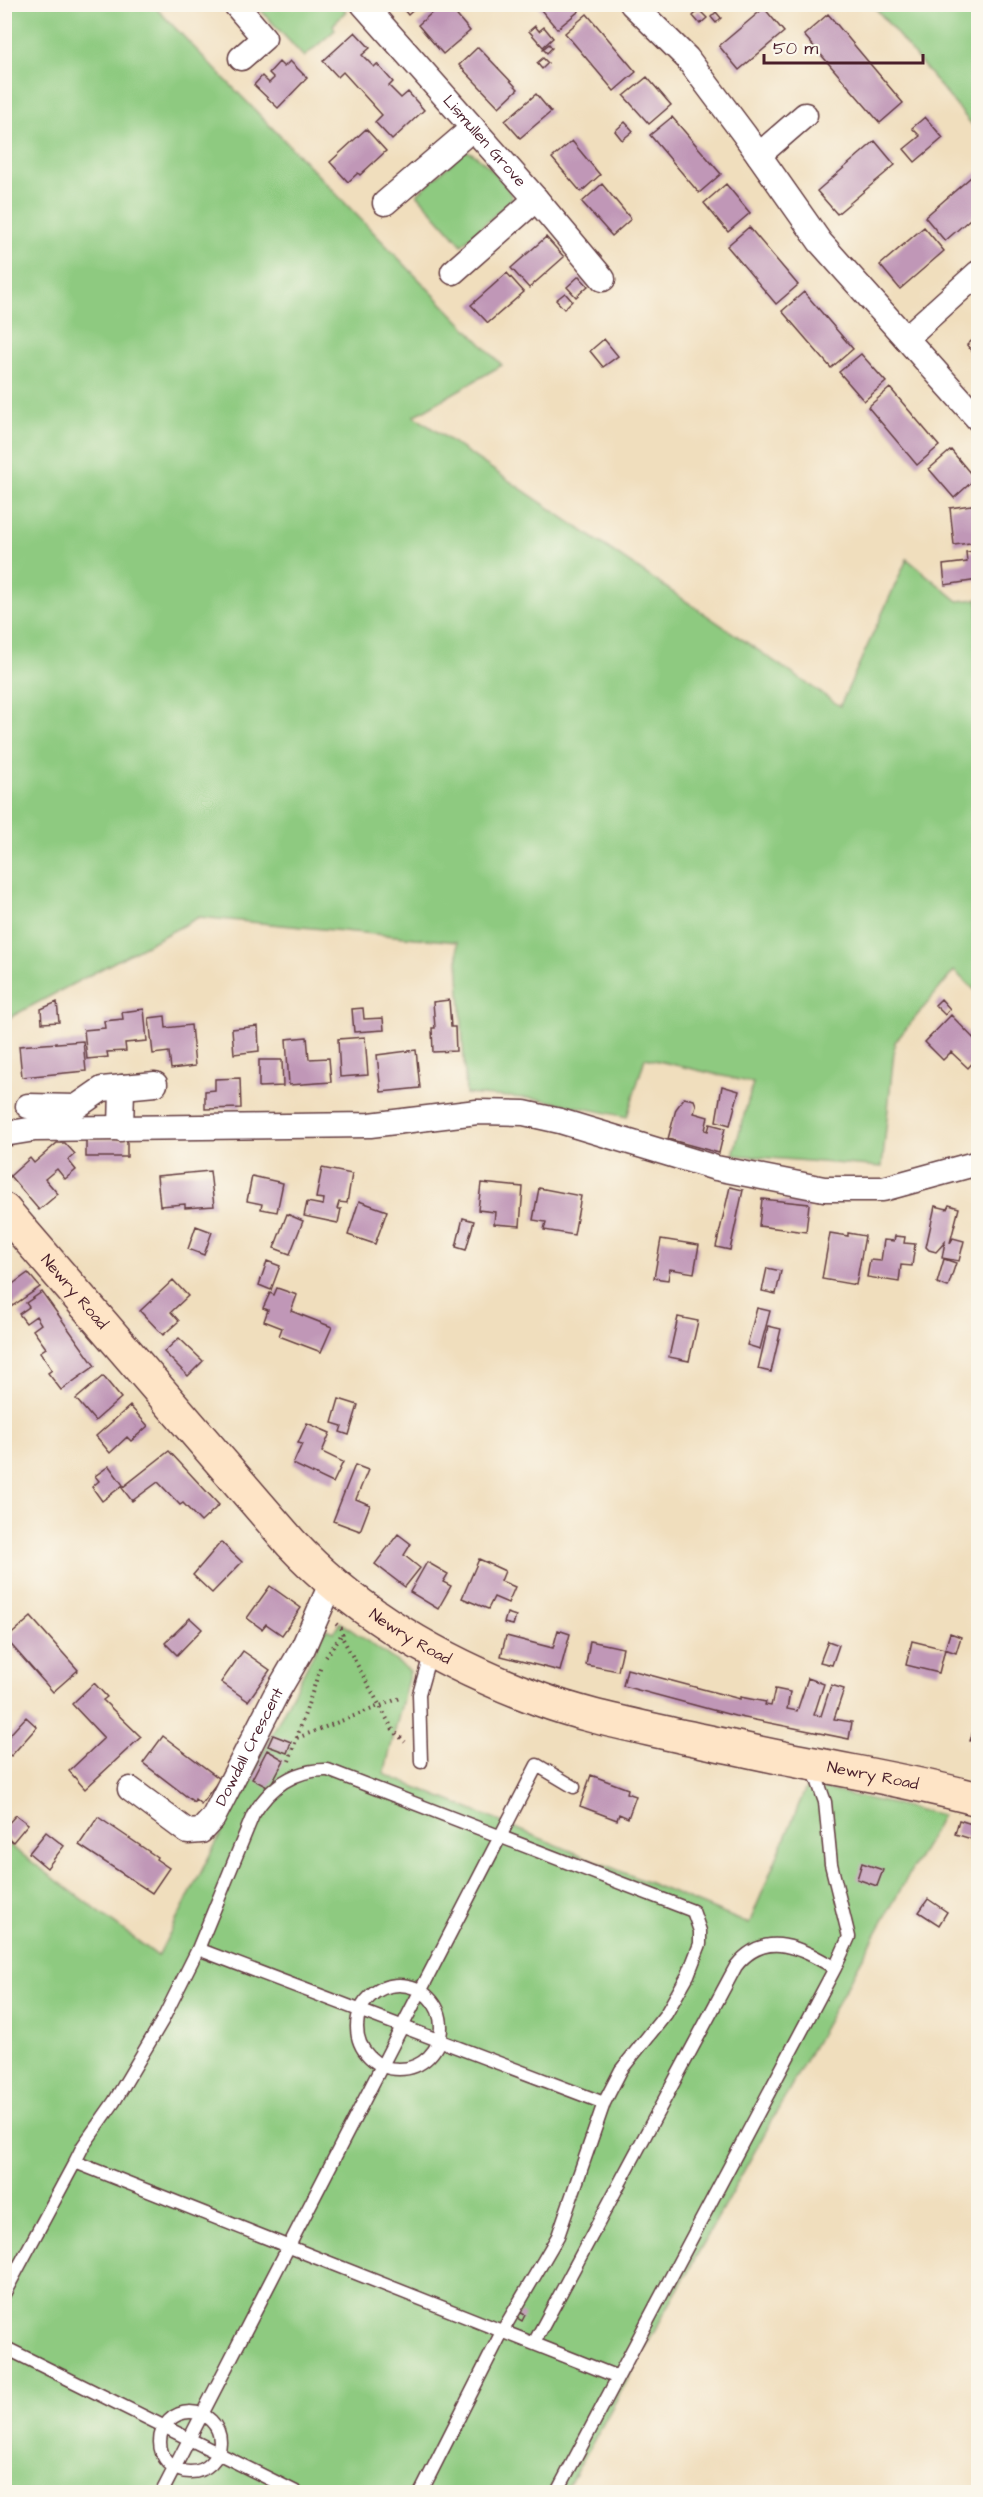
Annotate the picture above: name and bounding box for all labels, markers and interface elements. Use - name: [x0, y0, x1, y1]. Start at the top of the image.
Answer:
- scale bar: [764, 27, 923, 65]
- text: 50 m: [773, 36, 818, 61]
- street label: Lismullen Grove: [438, 90, 531, 192]
- street label: Newry Road: [36, 1250, 113, 1334]
- street label: Newry Road: [365, 1603, 455, 1670]
- street label: Dowdall Crescent: [210, 1683, 289, 1810]
- street label: Newry Road: [825, 1756, 920, 1795]

